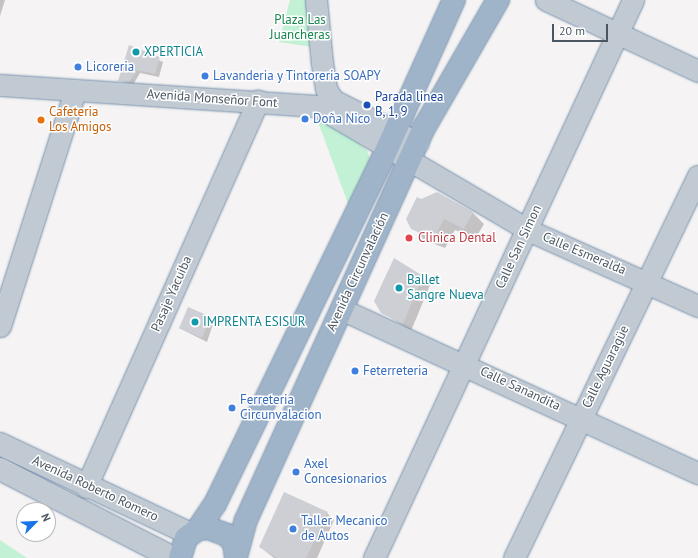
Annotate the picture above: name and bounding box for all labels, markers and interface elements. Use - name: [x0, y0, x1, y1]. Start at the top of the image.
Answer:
- park label: Plaza Las Juancheras: [270, 13, 330, 44]
- scale bar: [554, 16, 610, 42]
- text: 20 m: [559, 23, 585, 38]
- place label: XPERTICIA: [144, 44, 203, 60]
- marker: XPERTICIA: [131, 47, 141, 57]
- place label: Licoreria: [86, 59, 134, 75]
- marker: Licoreria: [73, 62, 83, 72]
- place label: Lavanderia y Tintoreria SOAPY: [213, 68, 382, 84]
- marker: Lavanderia y Tintoreria SOAPY: [200, 71, 210, 81]
- street label: Avenida Monseñor Font: [146, 87, 278, 111]
- place label: Parada linea B, 1, 9: [375, 90, 443, 121]
- marker: Parada linea B, 1, 9: [362, 100, 372, 110]
- place label: Cafeteria Los Amigos: [49, 105, 112, 136]
- place label: Doña Nico: [313, 111, 370, 127]
- marker: Doña Nico: [300, 114, 310, 124]
- marker: Cafeteria Los Amigos: [36, 115, 46, 125]
- street label: Calle San Simon: [493, 203, 545, 291]
- street label: Avenida Circunvalación: [324, 210, 392, 334]
- street label: Calle Esmeralda: [540, 229, 628, 279]
- place label: Clinica Dental: [418, 230, 496, 246]
- marker: Clinica Dental: [403, 232, 415, 244]
- street label: Pasaje Yacuiba: [148, 254, 196, 334]
- place label: Ballet Sangre Nueva: [407, 273, 484, 304]
- marker: Ballet Sangre Nueva: [394, 283, 404, 293]
- place label: IMPRENTA ESISUR: [203, 314, 306, 330]
- marker: IMPRENTA ESISUR: [190, 317, 200, 327]
- street label: Calle Aguaragüe: [579, 323, 633, 411]
- place label: Feterreteria: [363, 363, 428, 379]
- street label: Calle Sanandita: [477, 364, 563, 414]
- marker: Feterreteria: [350, 366, 360, 376]
- place label: Ferreteria Circunvalacion: [240, 393, 322, 424]
- marker: Ferreteria Circunvalacion: [227, 403, 237, 413]
- street label: Avenida Roberto Romero: [30, 453, 160, 525]
- place label: Axel Concesionarios: [304, 457, 387, 488]
- marker: Axel Concesionarios: [291, 467, 301, 477]
- north arrow: [16, 502, 56, 542]
- text: N: [38, 511, 54, 524]
- place label: Taller Mecanico de Autos: [301, 514, 388, 545]
- marker: Taller Mecanico de Autos: [288, 524, 298, 534]

